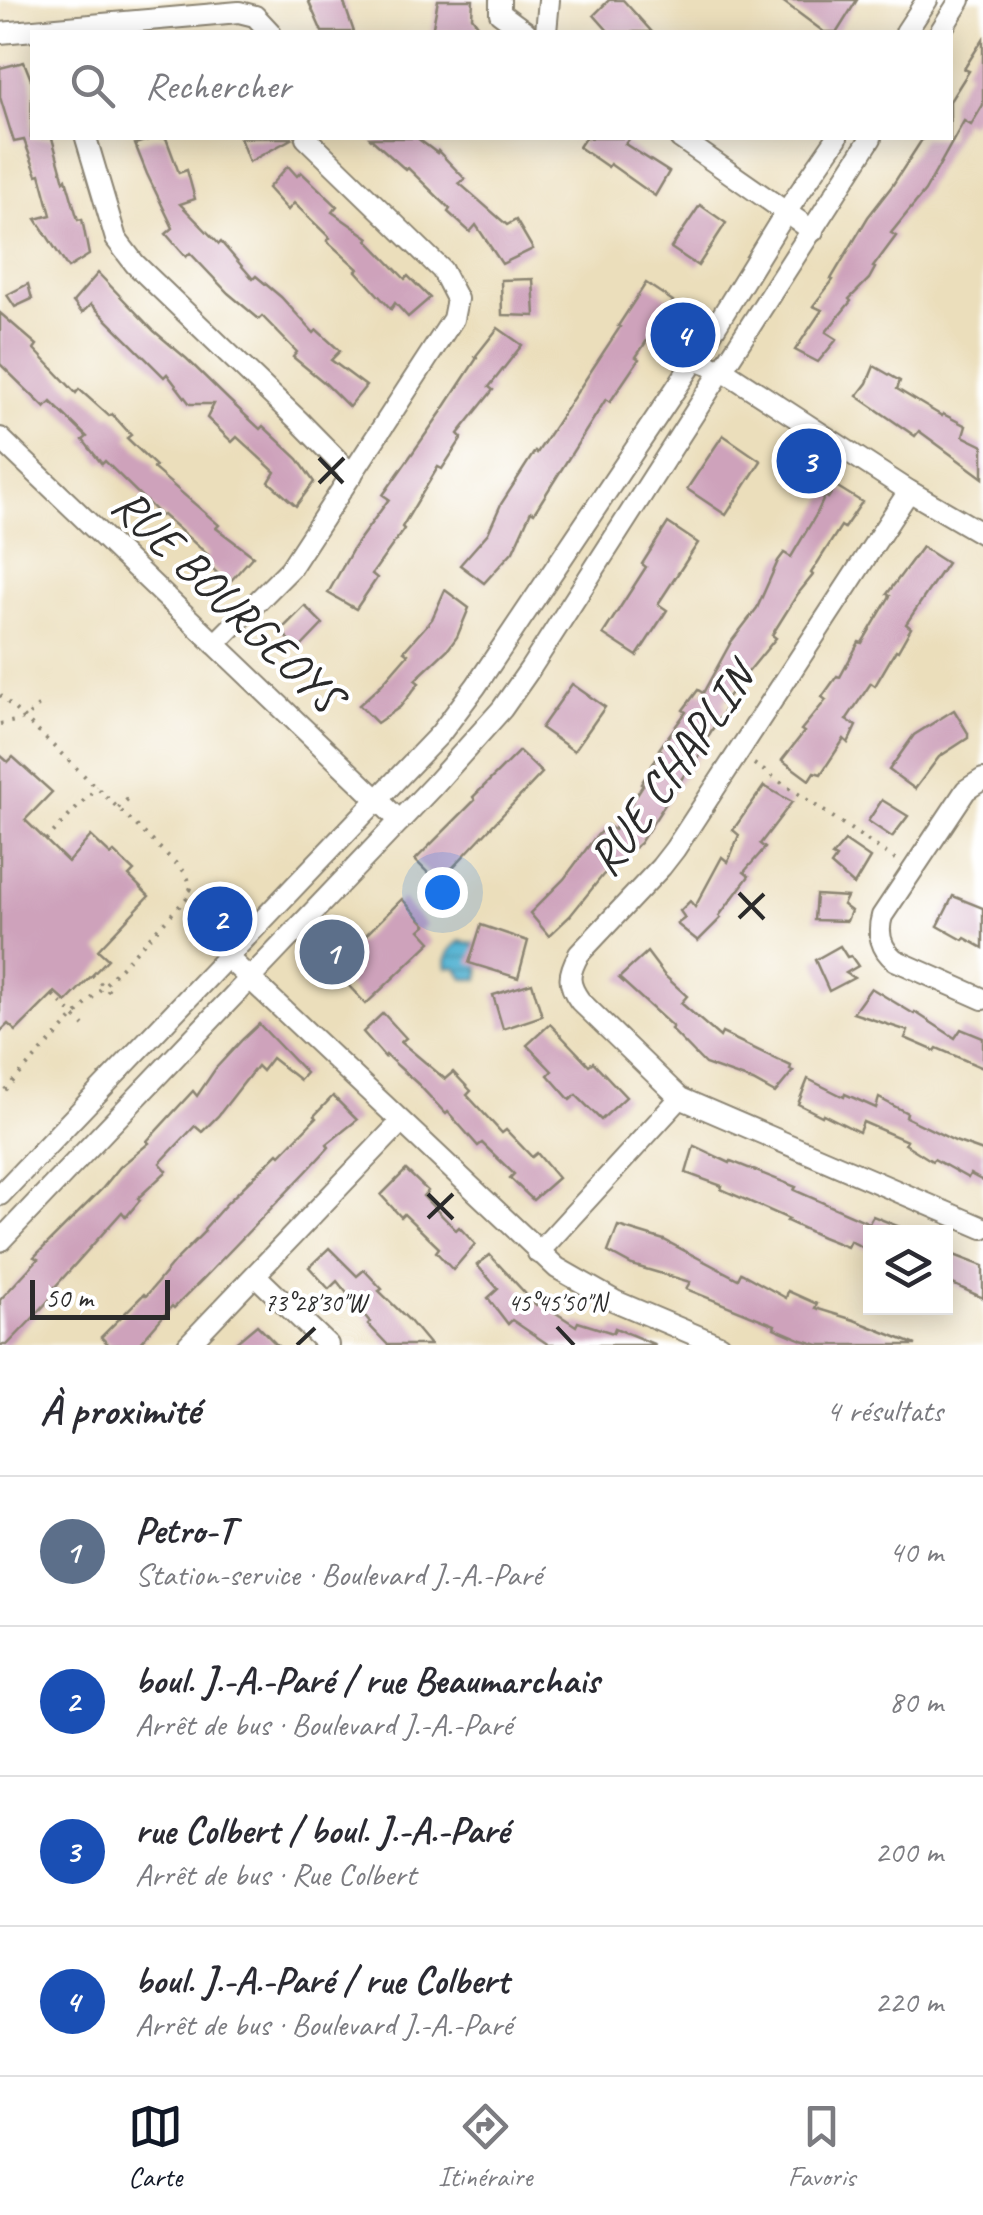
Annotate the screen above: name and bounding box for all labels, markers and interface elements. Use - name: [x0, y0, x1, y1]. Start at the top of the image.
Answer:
- search box: [30, 30, 953, 140]
- icon: search: [65, 58, 120, 113]
- text: Rechercher: [145, 62, 291, 109]
- pin: 4: [650, 298, 716, 372]
- pin: 3: [776, 424, 842, 498]
- street label: RUE BOURGEOYS: [100, 475, 361, 730]
- street label: RUE CHAPLIN: [574, 645, 772, 887]
- your location: [417, 867, 468, 918]
- pin: 2: [188, 882, 252, 956]
- pin: 1: [300, 914, 364, 990]
- map controls: [863, 1225, 953, 1315]
- button: layers: [863, 1225, 953, 1315]
- scale bar: [30, 1275, 170, 1320]
- text: 50 m: [45, 1280, 93, 1315]
- text: 73°28'30"W: [264, 1287, 370, 1319]
- text: 45°45'50"N: [508, 1287, 610, 1319]
- text: À proximité: [40, 1384, 200, 1437]
- text: 4 résultats: [826, 1390, 943, 1431]
- text: Petro-T: [135, 1507, 235, 1554]
- text: 1: [65, 1531, 80, 1572]
- text: 40 m: [889, 1531, 943, 1572]
- text: Station-service · Boulevard J.-A.-Paré: [135, 1554, 542, 1595]
- text: boul. J.-A.-Paré / rue Beaumarchais: [135, 1657, 599, 1704]
- text: 2: [65, 1681, 80, 1722]
- text: 80 m: [889, 1681, 943, 1722]
- text: Arrêt de bus · Boulevard J.-A.-Paré: [135, 1704, 512, 1745]
- text: rue Colbert / boul. J.-A.-Paré: [135, 1807, 509, 1854]
- text: 3: [65, 1831, 80, 1872]
- text: 200 m: [874, 1831, 943, 1872]
- text: Arrêt de bus · Rue Colbert: [135, 1854, 416, 1895]
- text: boul. J.-A.-Paré / rue Colbert: [135, 1957, 509, 2004]
- text: 4: [65, 1981, 80, 2022]
- text: 220 m: [874, 1981, 943, 2022]
- text: Arrêt de bus · Boulevard J.-A.-Paré: [135, 2004, 512, 2045]
- tab: Carte: [128, 2099, 183, 2194]
- tab: Itinéraire: [438, 2099, 532, 2194]
- tab: Favoris: [788, 2099, 855, 2194]

